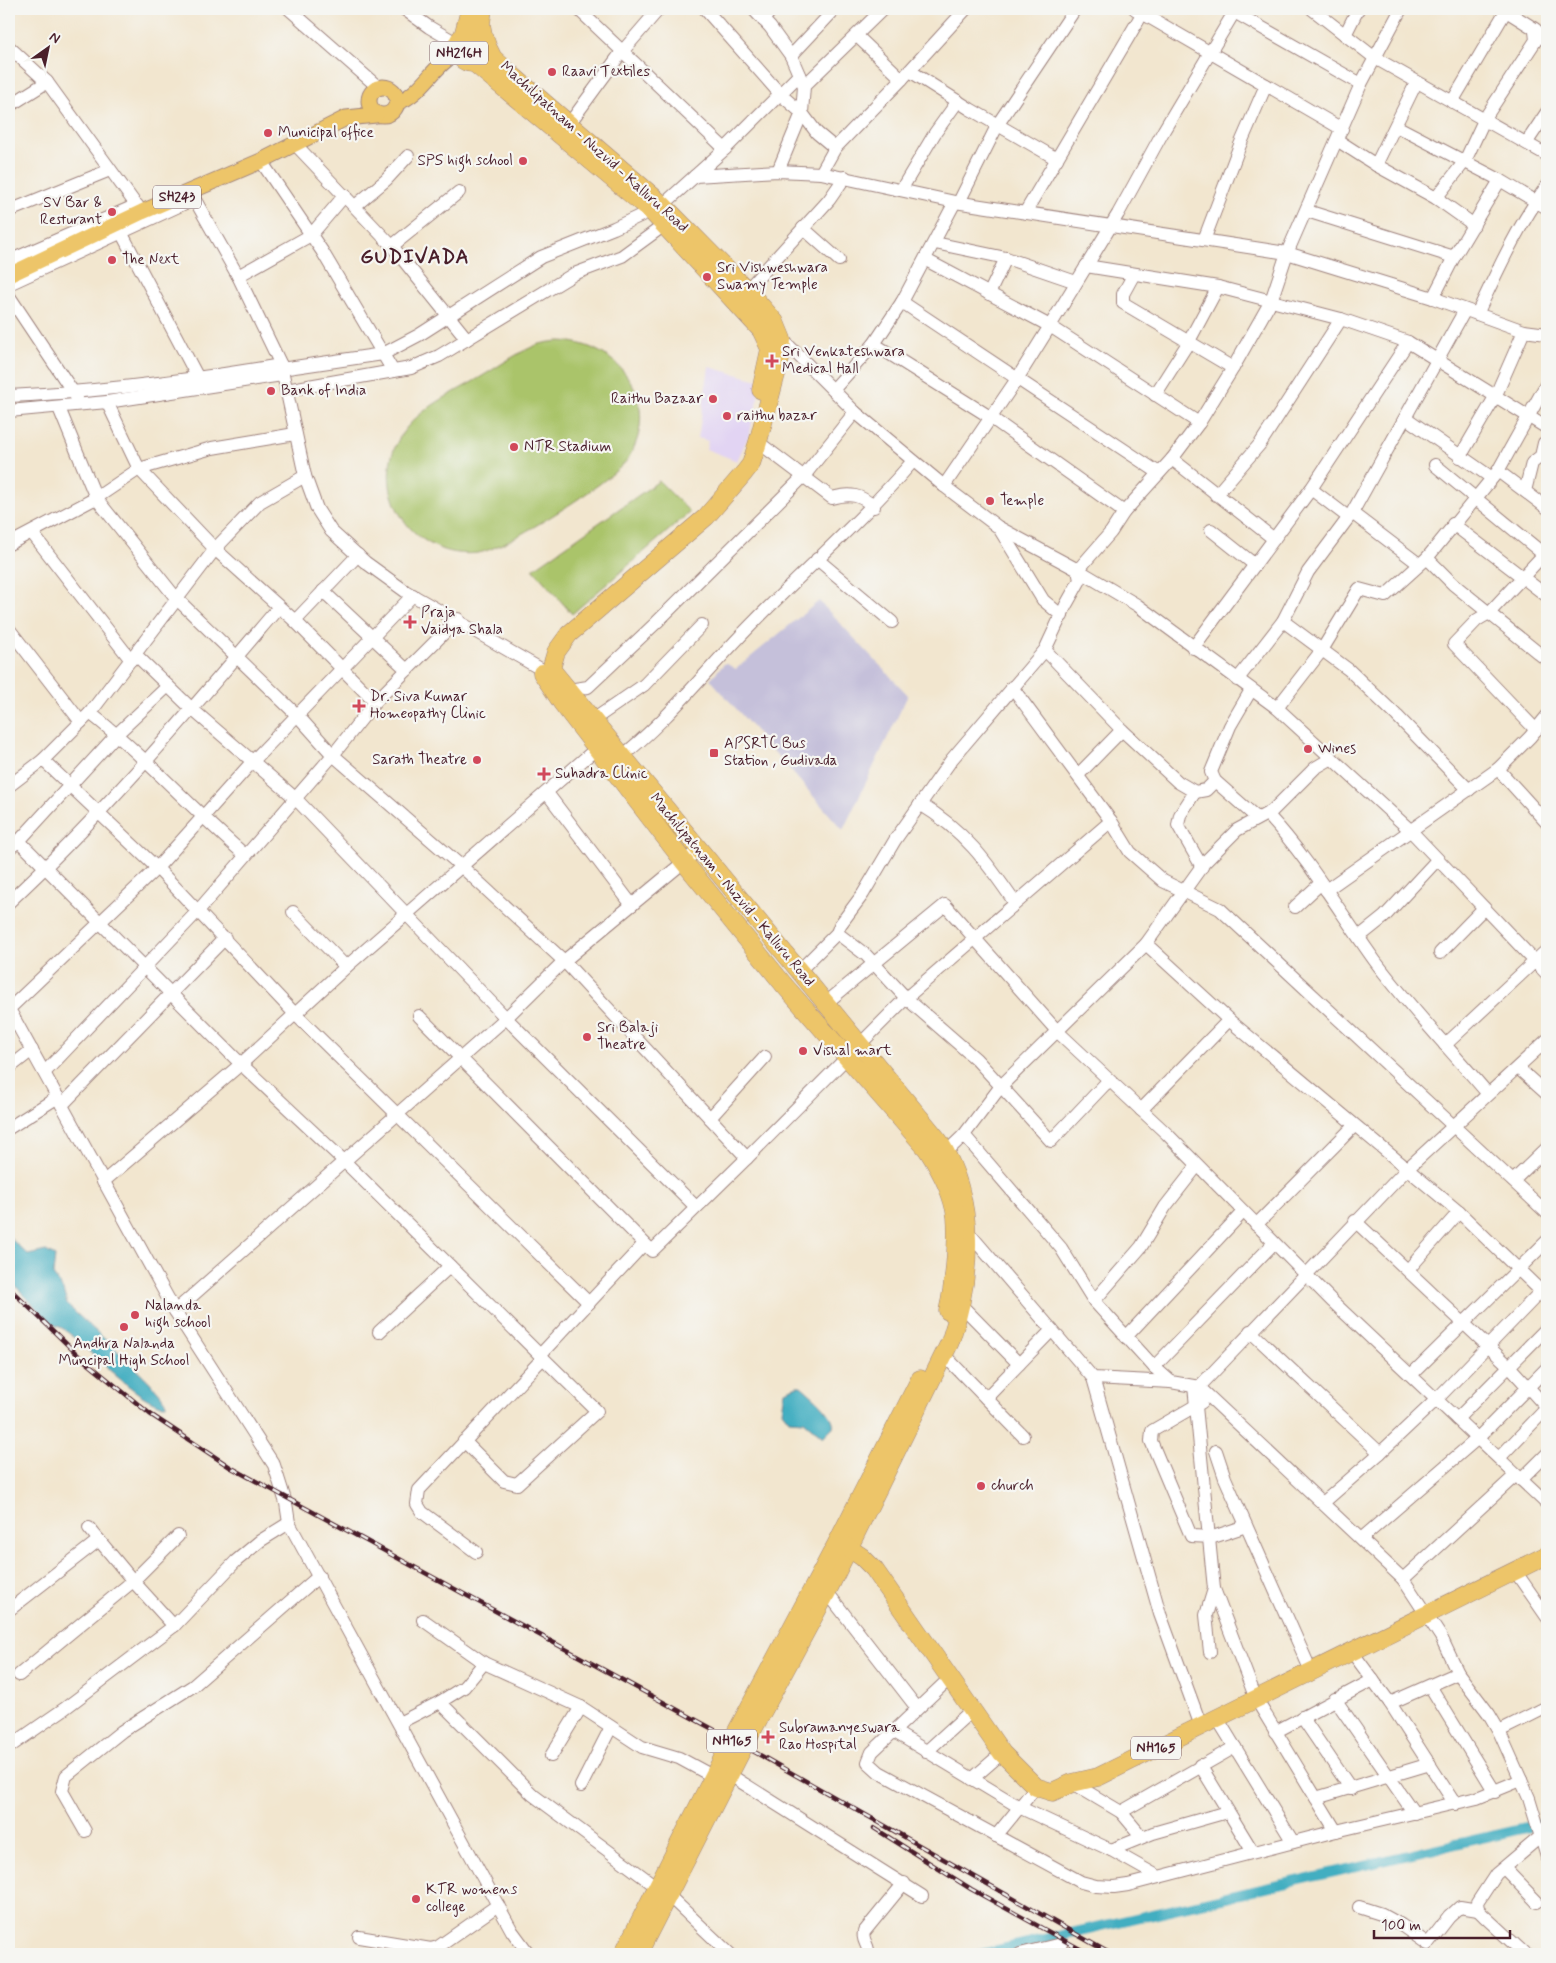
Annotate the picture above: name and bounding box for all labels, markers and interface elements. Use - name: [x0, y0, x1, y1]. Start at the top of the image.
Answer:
- north arrow: [22, 22, 72, 72]
- text: N: [46, 28, 63, 48]
- road number: NH216H: [430, 42, 488, 64]
- street label: Machilipatnam - Nuzvid - Kalluru Road: [495, 57, 693, 237]
- place label: Raavi Textiles: [562, 62, 650, 82]
- marker: Raavi Textiles: [546, 66, 558, 78]
- place label: Municipal office: [278, 123, 374, 143]
- marker: Municipal office: [262, 127, 274, 139]
- place label: SPS high school: [417, 151, 513, 172]
- marker: SPS high school: [517, 155, 529, 167]
- road number: SH243: [153, 186, 201, 208]
- place label: SV Bar & Resturant: [40, 193, 102, 230]
- marker: SV Bar & Resturant: [106, 206, 118, 218]
- district label: GUDIVADA: [360, 244, 470, 271]
- place label: The Next: [122, 250, 180, 270]
- marker: The Next: [106, 254, 118, 266]
- place label: Sri Vishweshwara Swamy Temple: [717, 258, 828, 295]
- marker: Sri Vishweshwara Swamy Temple: [701, 271, 713, 283]
- place label: Sri Venkateshwara Medical Hall: [782, 342, 905, 379]
- marker: Sri Venkateshwara Medical Hall: [766, 355, 778, 367]
- place label: Bank of India: [281, 381, 366, 401]
- marker: Bank of India: [265, 385, 277, 397]
- place label: Raithu Bazaar: [611, 389, 703, 409]
- marker: Raithu Bazaar: [707, 393, 719, 405]
- place label: raithu bazar: [737, 406, 817, 426]
- marker: raithu bazar: [721, 410, 733, 422]
- place label: NTR Stadium: [524, 437, 611, 457]
- marker: NTR Stadium: [508, 441, 520, 453]
- place label: Temple: [1000, 491, 1045, 511]
- marker: Temple: [984, 495, 996, 507]
- place label: Praja Vaidya Shala: [421, 603, 503, 640]
- marker: Praja Vaidya Shala: [403, 615, 417, 629]
- place label: Dr. Siva Kumar Homeopathy Clinic: [370, 687, 486, 724]
- marker: Dr. Siva Kumar Homeopathy Clinic: [352, 699, 366, 713]
- place label: APSRTC Bus Station , Gudivada: [724, 734, 837, 771]
- place label: Wines: [1318, 739, 1356, 759]
- marker: Wines: [1302, 743, 1314, 755]
- marker: APSRTC Bus Station , Gudivada: [708, 747, 720, 759]
- place label: Sarath Theatre: [372, 750, 467, 770]
- marker: Sarath Theatre: [471, 754, 483, 766]
- place label: Suhadra Clinic: [555, 764, 648, 784]
- marker: Suhadra Clinic: [537, 767, 551, 781]
- street label: Machilipatnam - Nuzvid - Kalluru Road: [645, 789, 819, 991]
- place label: Sri Balaji Theatre: [597, 1018, 658, 1055]
- marker: Sri Balaji Theatre: [581, 1031, 593, 1043]
- place label: Vishal mart: [813, 1041, 892, 1061]
- marker: Vishal mart: [797, 1045, 809, 1057]
- place label: Nalanda high school: [145, 1296, 211, 1334]
- marker: Nalanda high school: [129, 1309, 141, 1321]
- marker: Andhra Nalanda Muncipal High School: [118, 1321, 130, 1333]
- place label: Andhra Nalanda Muncipal High School: [59, 1334, 189, 1371]
- place label: church: [991, 1476, 1034, 1496]
- marker: church: [975, 1480, 987, 1492]
- place label: Subramanyeswara Rao Hospital: [779, 1718, 901, 1755]
- road number: NH165: [707, 1730, 757, 1752]
- marker: Subramanyeswara Rao Hospital: [761, 1730, 775, 1744]
- road number: NH165: [1131, 1736, 1181, 1760]
- place label: KTR womens college: [426, 1880, 518, 1917]
- marker: KTR womens college: [410, 1893, 422, 1905]
- scale bar: [1374, 1908, 1510, 1940]
- text: 100 m: [1381, 1916, 1421, 1936]

